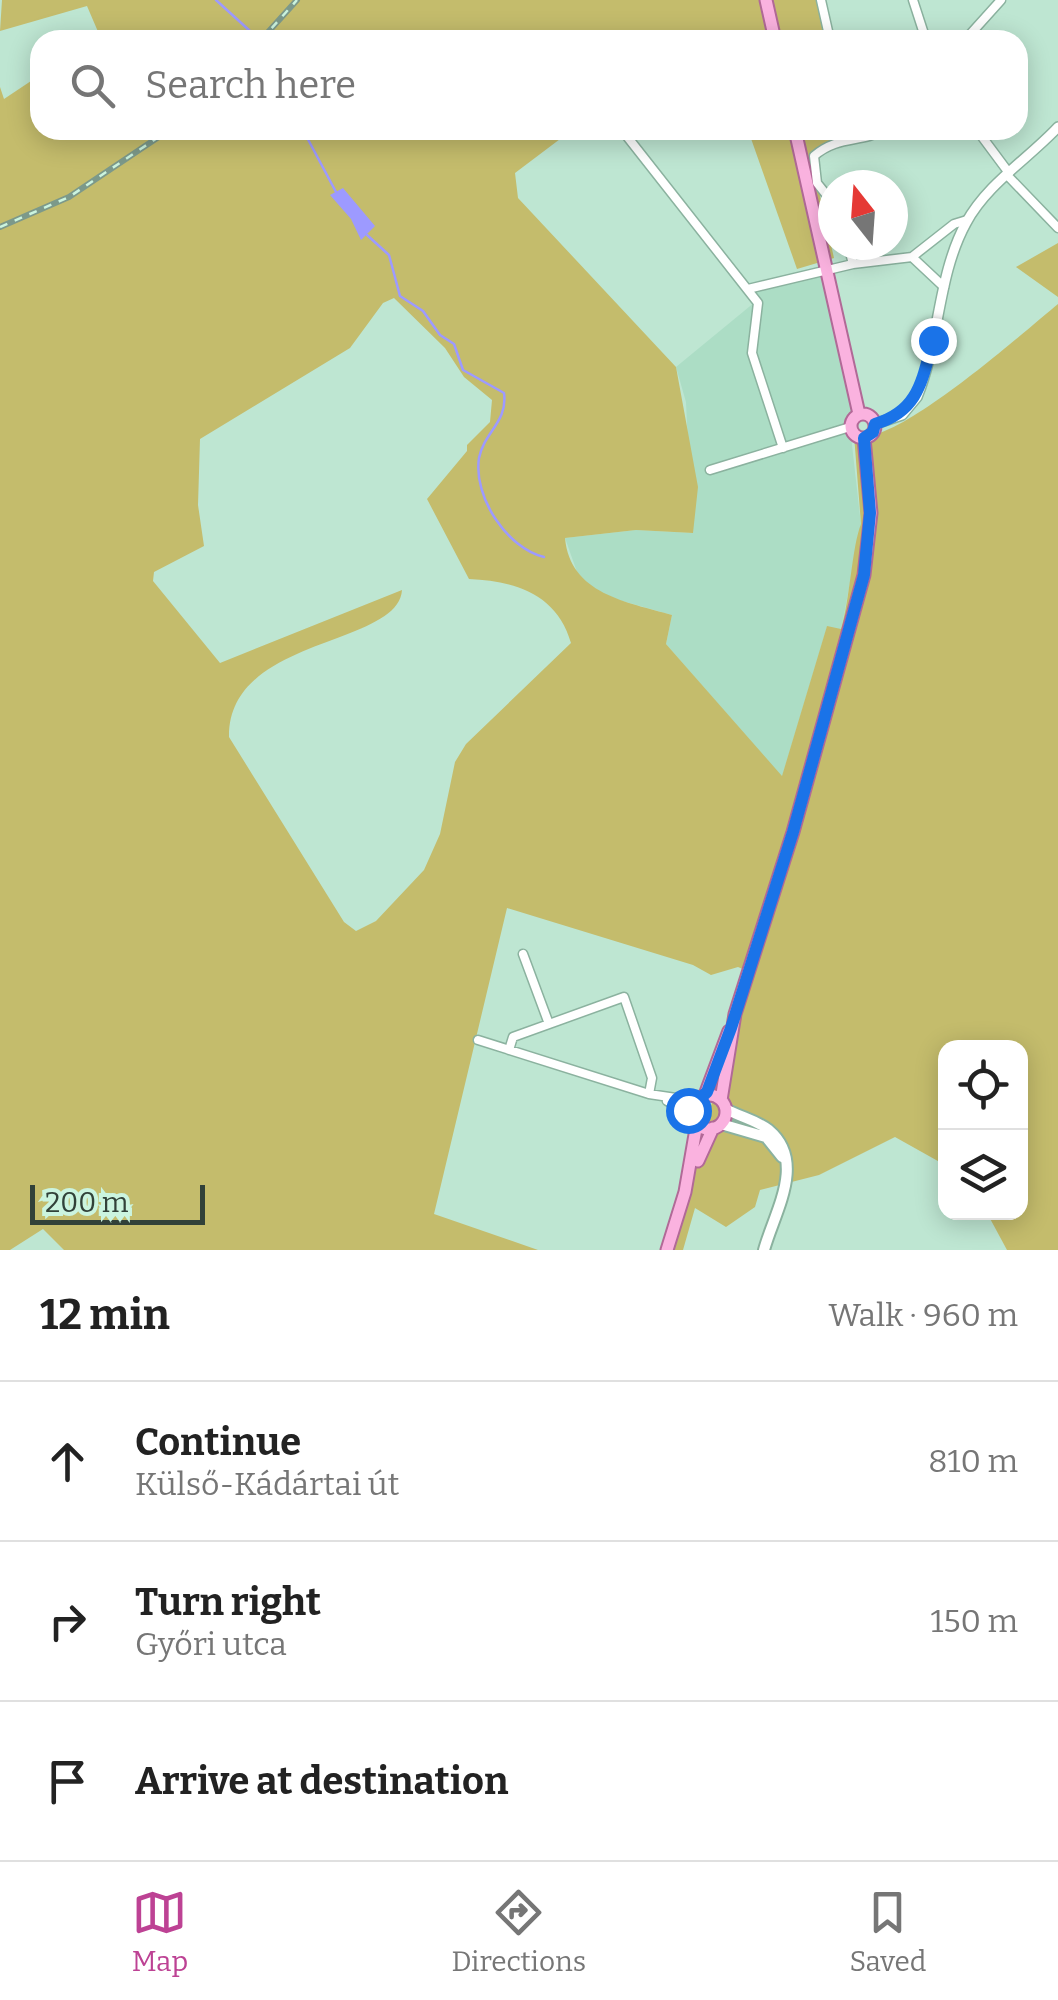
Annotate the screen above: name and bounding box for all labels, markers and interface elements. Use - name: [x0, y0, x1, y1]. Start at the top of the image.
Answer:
- search box: [30, 30, 1028, 140]
- icon: search: [65, 58, 120, 113]
- text: Search here: [145, 62, 356, 108]
- north arrow: [818, 170, 908, 260]
- route end: [911, 318, 957, 364]
- map controls: [938, 1040, 1028, 1220]
- button: locate: [938, 1040, 1028, 1130]
- route start: [666, 1088, 712, 1134]
- button: layers: [938, 1130, 1028, 1220]
- scale bar: [30, 1180, 205, 1224]
- text: 200 m: [45, 1186, 128, 1219]
- text: 12 min: [40, 1290, 170, 1340]
- text: Walk · 960 m: [829, 1296, 1018, 1334]
- text: Continue: [135, 1419, 301, 1465]
- icon: ahead: [40, 1434, 95, 1489]
- text: 810 m: [928, 1442, 1018, 1480]
- text: Külső-Kádártai út: [135, 1465, 399, 1503]
- text: Turn right: [135, 1579, 321, 1625]
- icon: right: [40, 1594, 95, 1649]
- text: 150 m: [930, 1602, 1018, 1640]
- text: Győri utca: [135, 1625, 287, 1663]
- icon: arrive: [40, 1754, 95, 1809]
- text: Arrive at destination: [135, 1758, 508, 1804]
- tab: Map: [132, 1885, 188, 1978]
- tab: Directions: [451, 1885, 586, 1978]
- tab: Saved: [849, 1885, 926, 1978]

